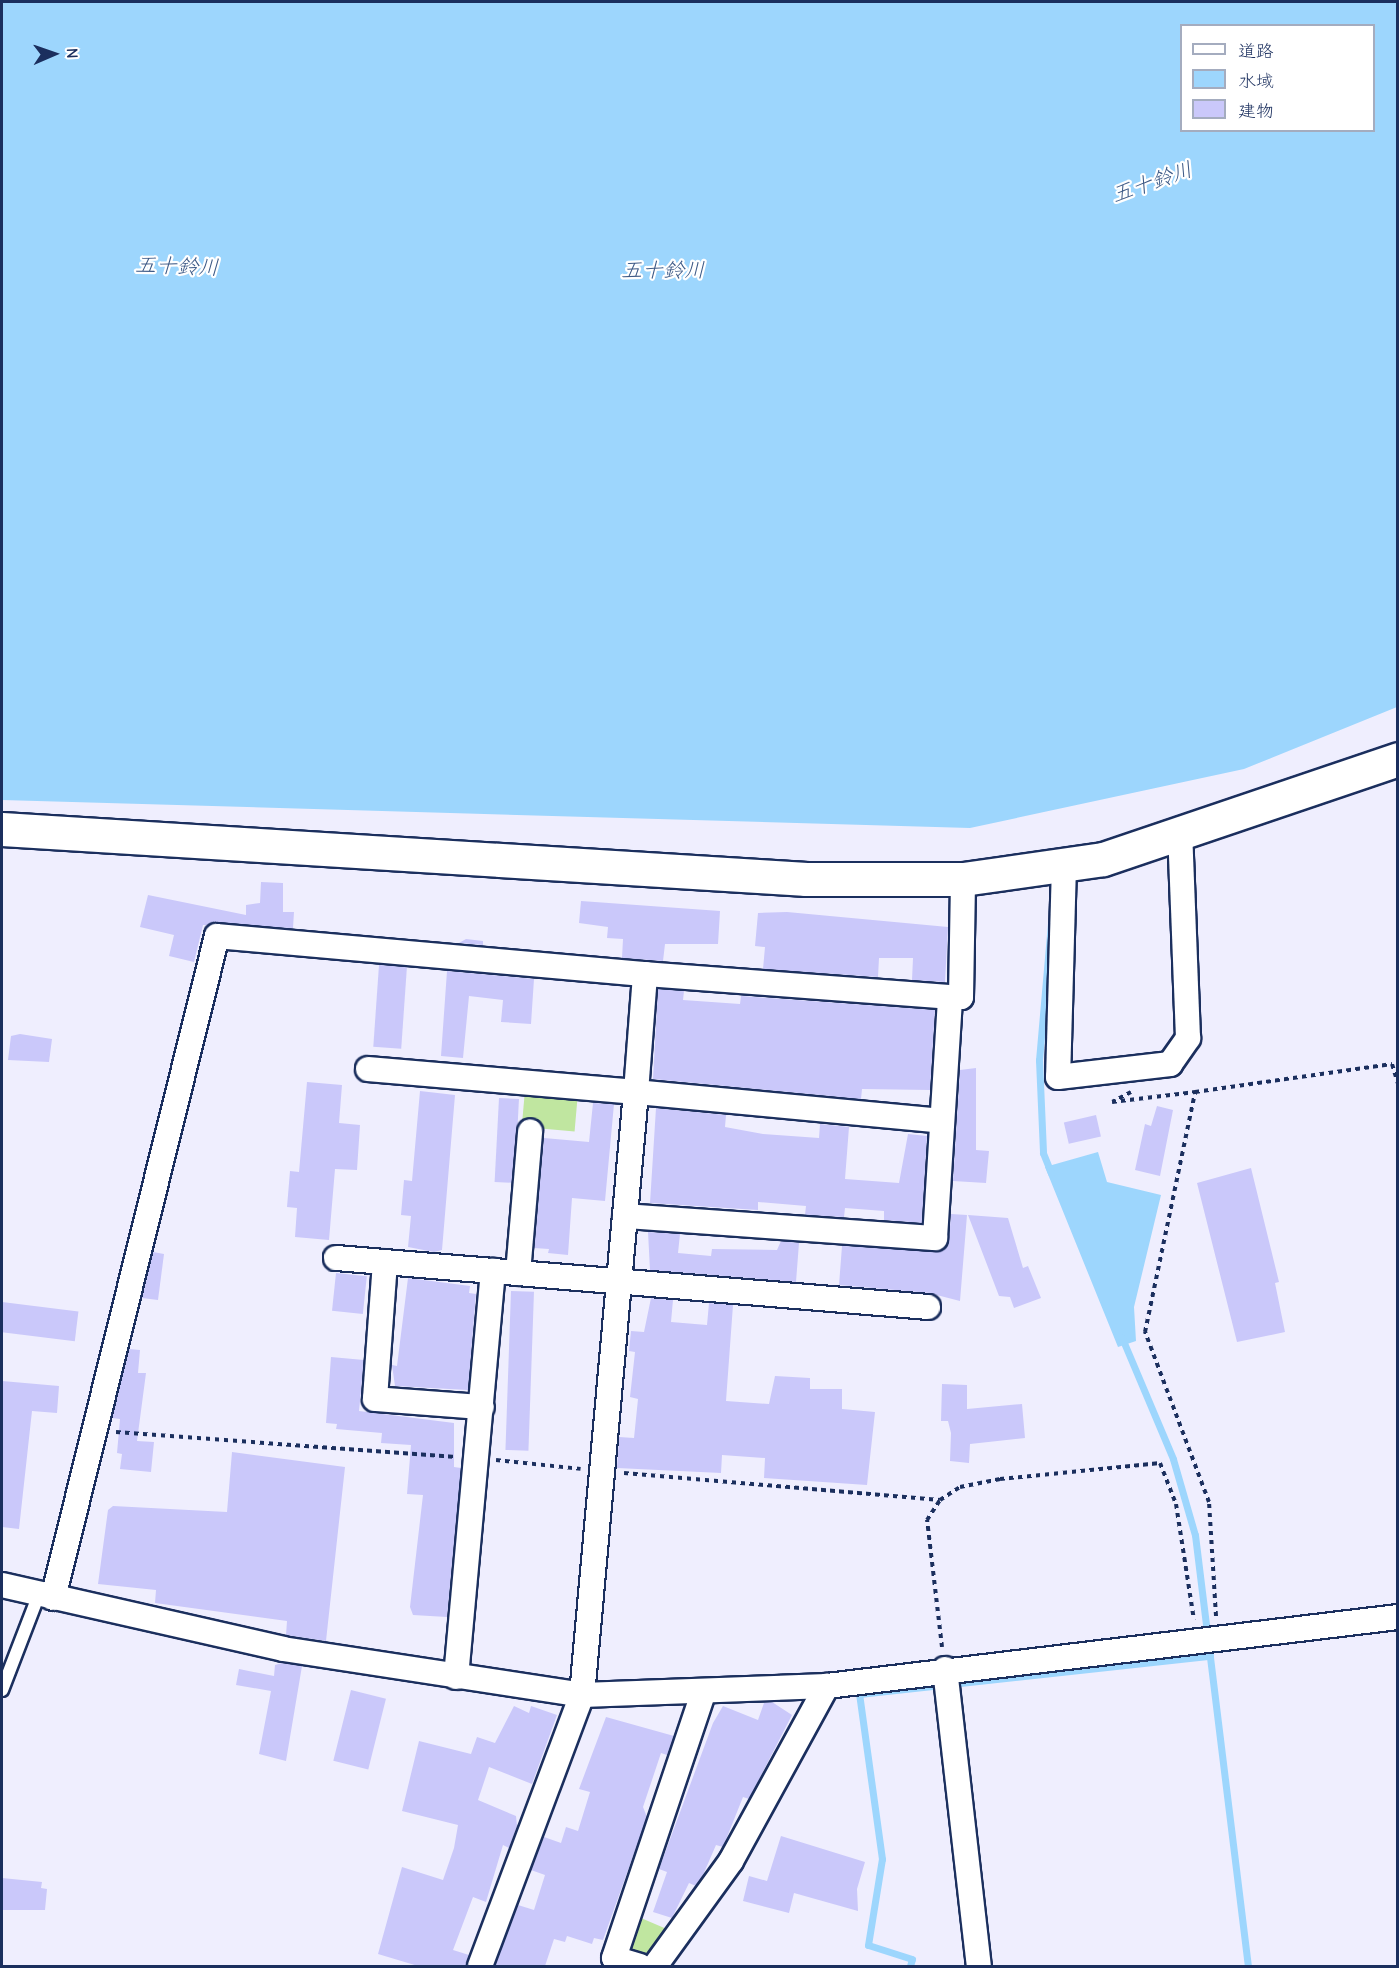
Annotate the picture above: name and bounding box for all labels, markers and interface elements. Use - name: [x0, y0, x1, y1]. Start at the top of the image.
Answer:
- north arrow: [24, 24, 84, 84]
- legend: [1180, 24, 1375, 132]
- text: 道路: [1238, 41, 1274, 62]
- text: N: [63, 48, 81, 59]
- text: 水域: [1238, 71, 1274, 92]
- text: 建物: [1238, 101, 1274, 122]
- water label: 五十鈴川: [1108, 156, 1196, 208]
- water label: 五十鈴川: [135, 252, 219, 280]
- water label: 五十鈴川: [621, 257, 705, 283]

